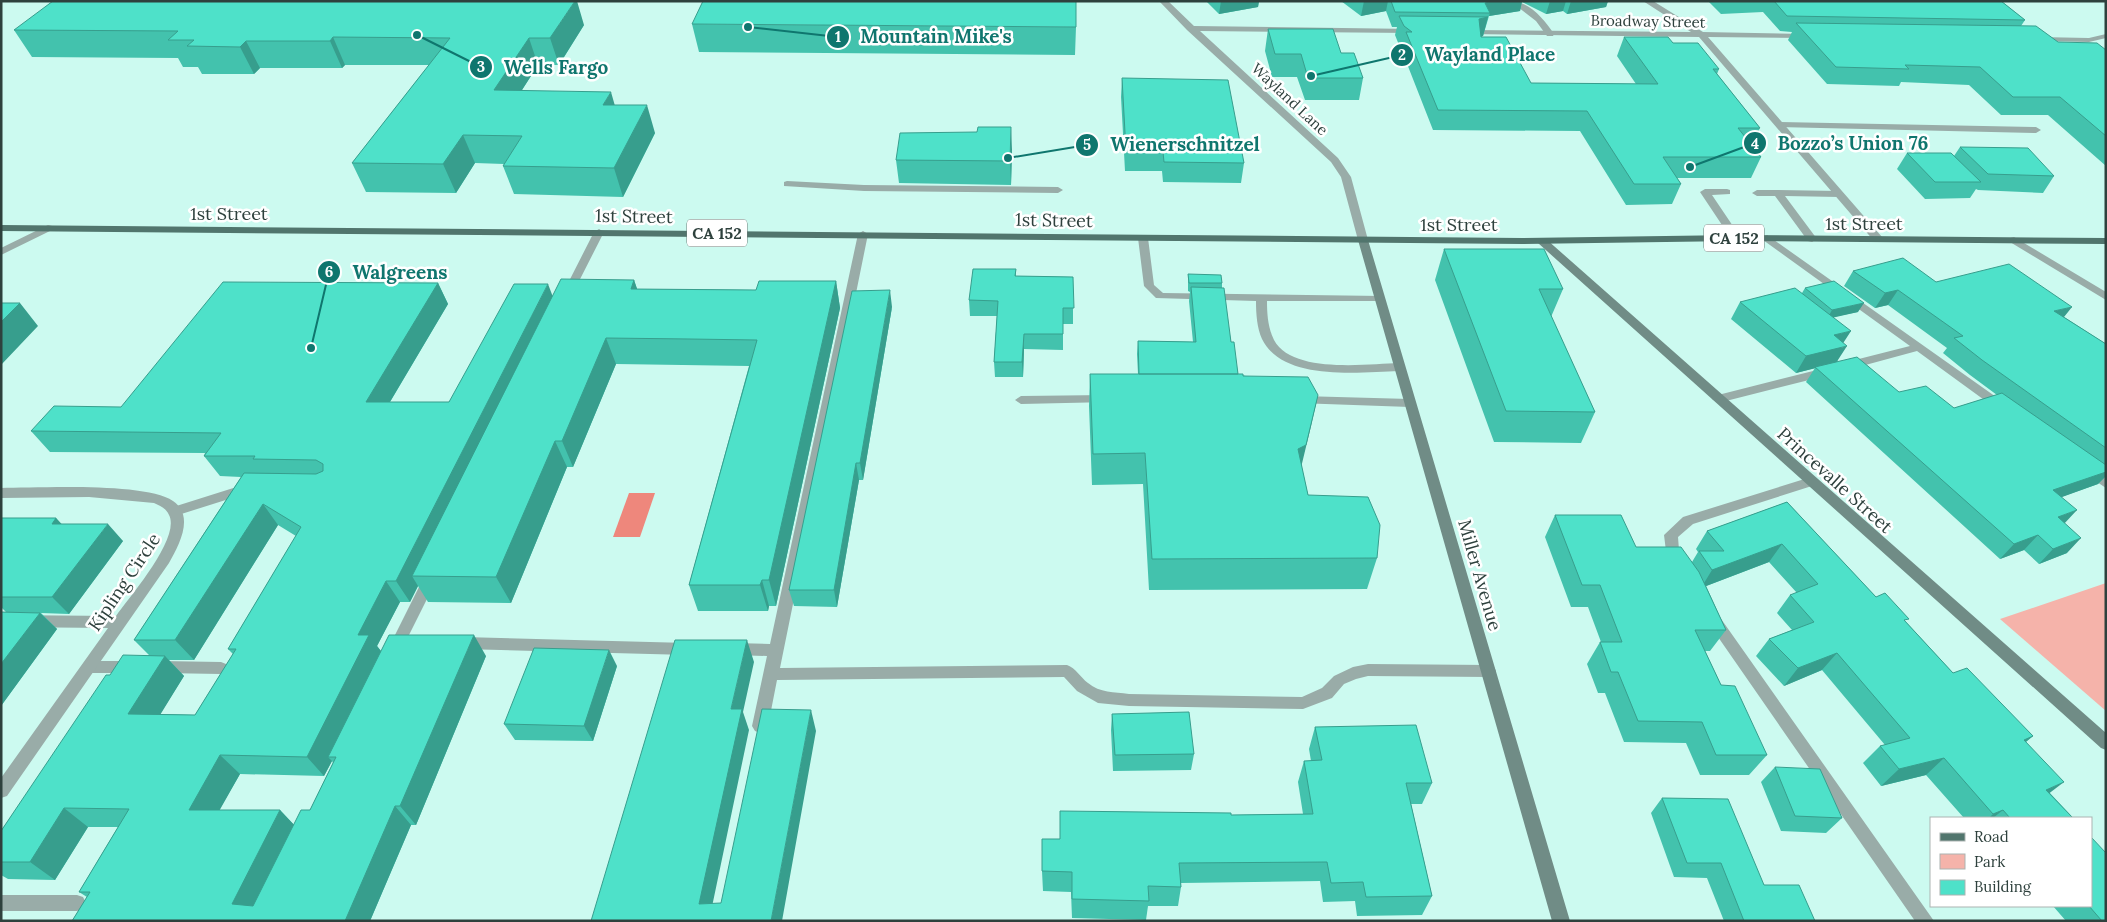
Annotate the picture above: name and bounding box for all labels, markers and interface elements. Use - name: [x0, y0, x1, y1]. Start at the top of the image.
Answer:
- street label: Broadway Street: [1590, 10, 1706, 32]
- callout: Mountain Mike's: [825, 20, 1022, 54]
- text: Mountain Mike's: [860, 24, 1012, 48]
- text: 1: [835, 27, 841, 46]
- callout: Wayland Place: [1390, 38, 1565, 72]
- text: Wayland Place: [1425, 42, 1555, 66]
- text: 2: [1398, 45, 1406, 64]
- callout: Wells Fargo: [469, 50, 619, 84]
- text: Wells Fargo: [504, 55, 608, 79]
- text: 3: [477, 57, 485, 76]
- street label: Wayland Lane: [1248, 59, 1332, 139]
- callout: Bozzo’s Union 76: [1742, 126, 1938, 160]
- callout: Wienerschnitzel: [1075, 128, 1269, 162]
- text: Bozzo’s Union 76: [1777, 131, 1929, 155]
- text: Wienerschnitzel: [1110, 132, 1260, 156]
- text: 4: [1751, 134, 1759, 153]
- text: 5: [1083, 135, 1091, 154]
- street label: 1st Street: [190, 202, 268, 225]
- street label: 1st Street: [595, 204, 673, 228]
- street label: 1st Street: [1015, 208, 1093, 232]
- street label: 1st Street: [1825, 212, 1903, 235]
- street label: 1st Street: [1420, 213, 1498, 236]
- road number: CA 152: [687, 220, 747, 247]
- road number: CA 152: [1704, 224, 1764, 252]
- callout: Walgreens: [317, 255, 457, 289]
- text: Walgreens: [352, 260, 448, 284]
- text: 6: [325, 262, 333, 281]
- street label: Princevalle Street: [1773, 422, 1897, 538]
- street label: Miller Avenue: [1453, 517, 1507, 634]
- street label: Kipling Circle: [83, 528, 165, 635]
- legend: [1930, 817, 2092, 907]
- text: Road: [1974, 827, 2009, 846]
- text: Park: [1974, 852, 2005, 871]
- text: Building: [1974, 877, 2032, 896]

